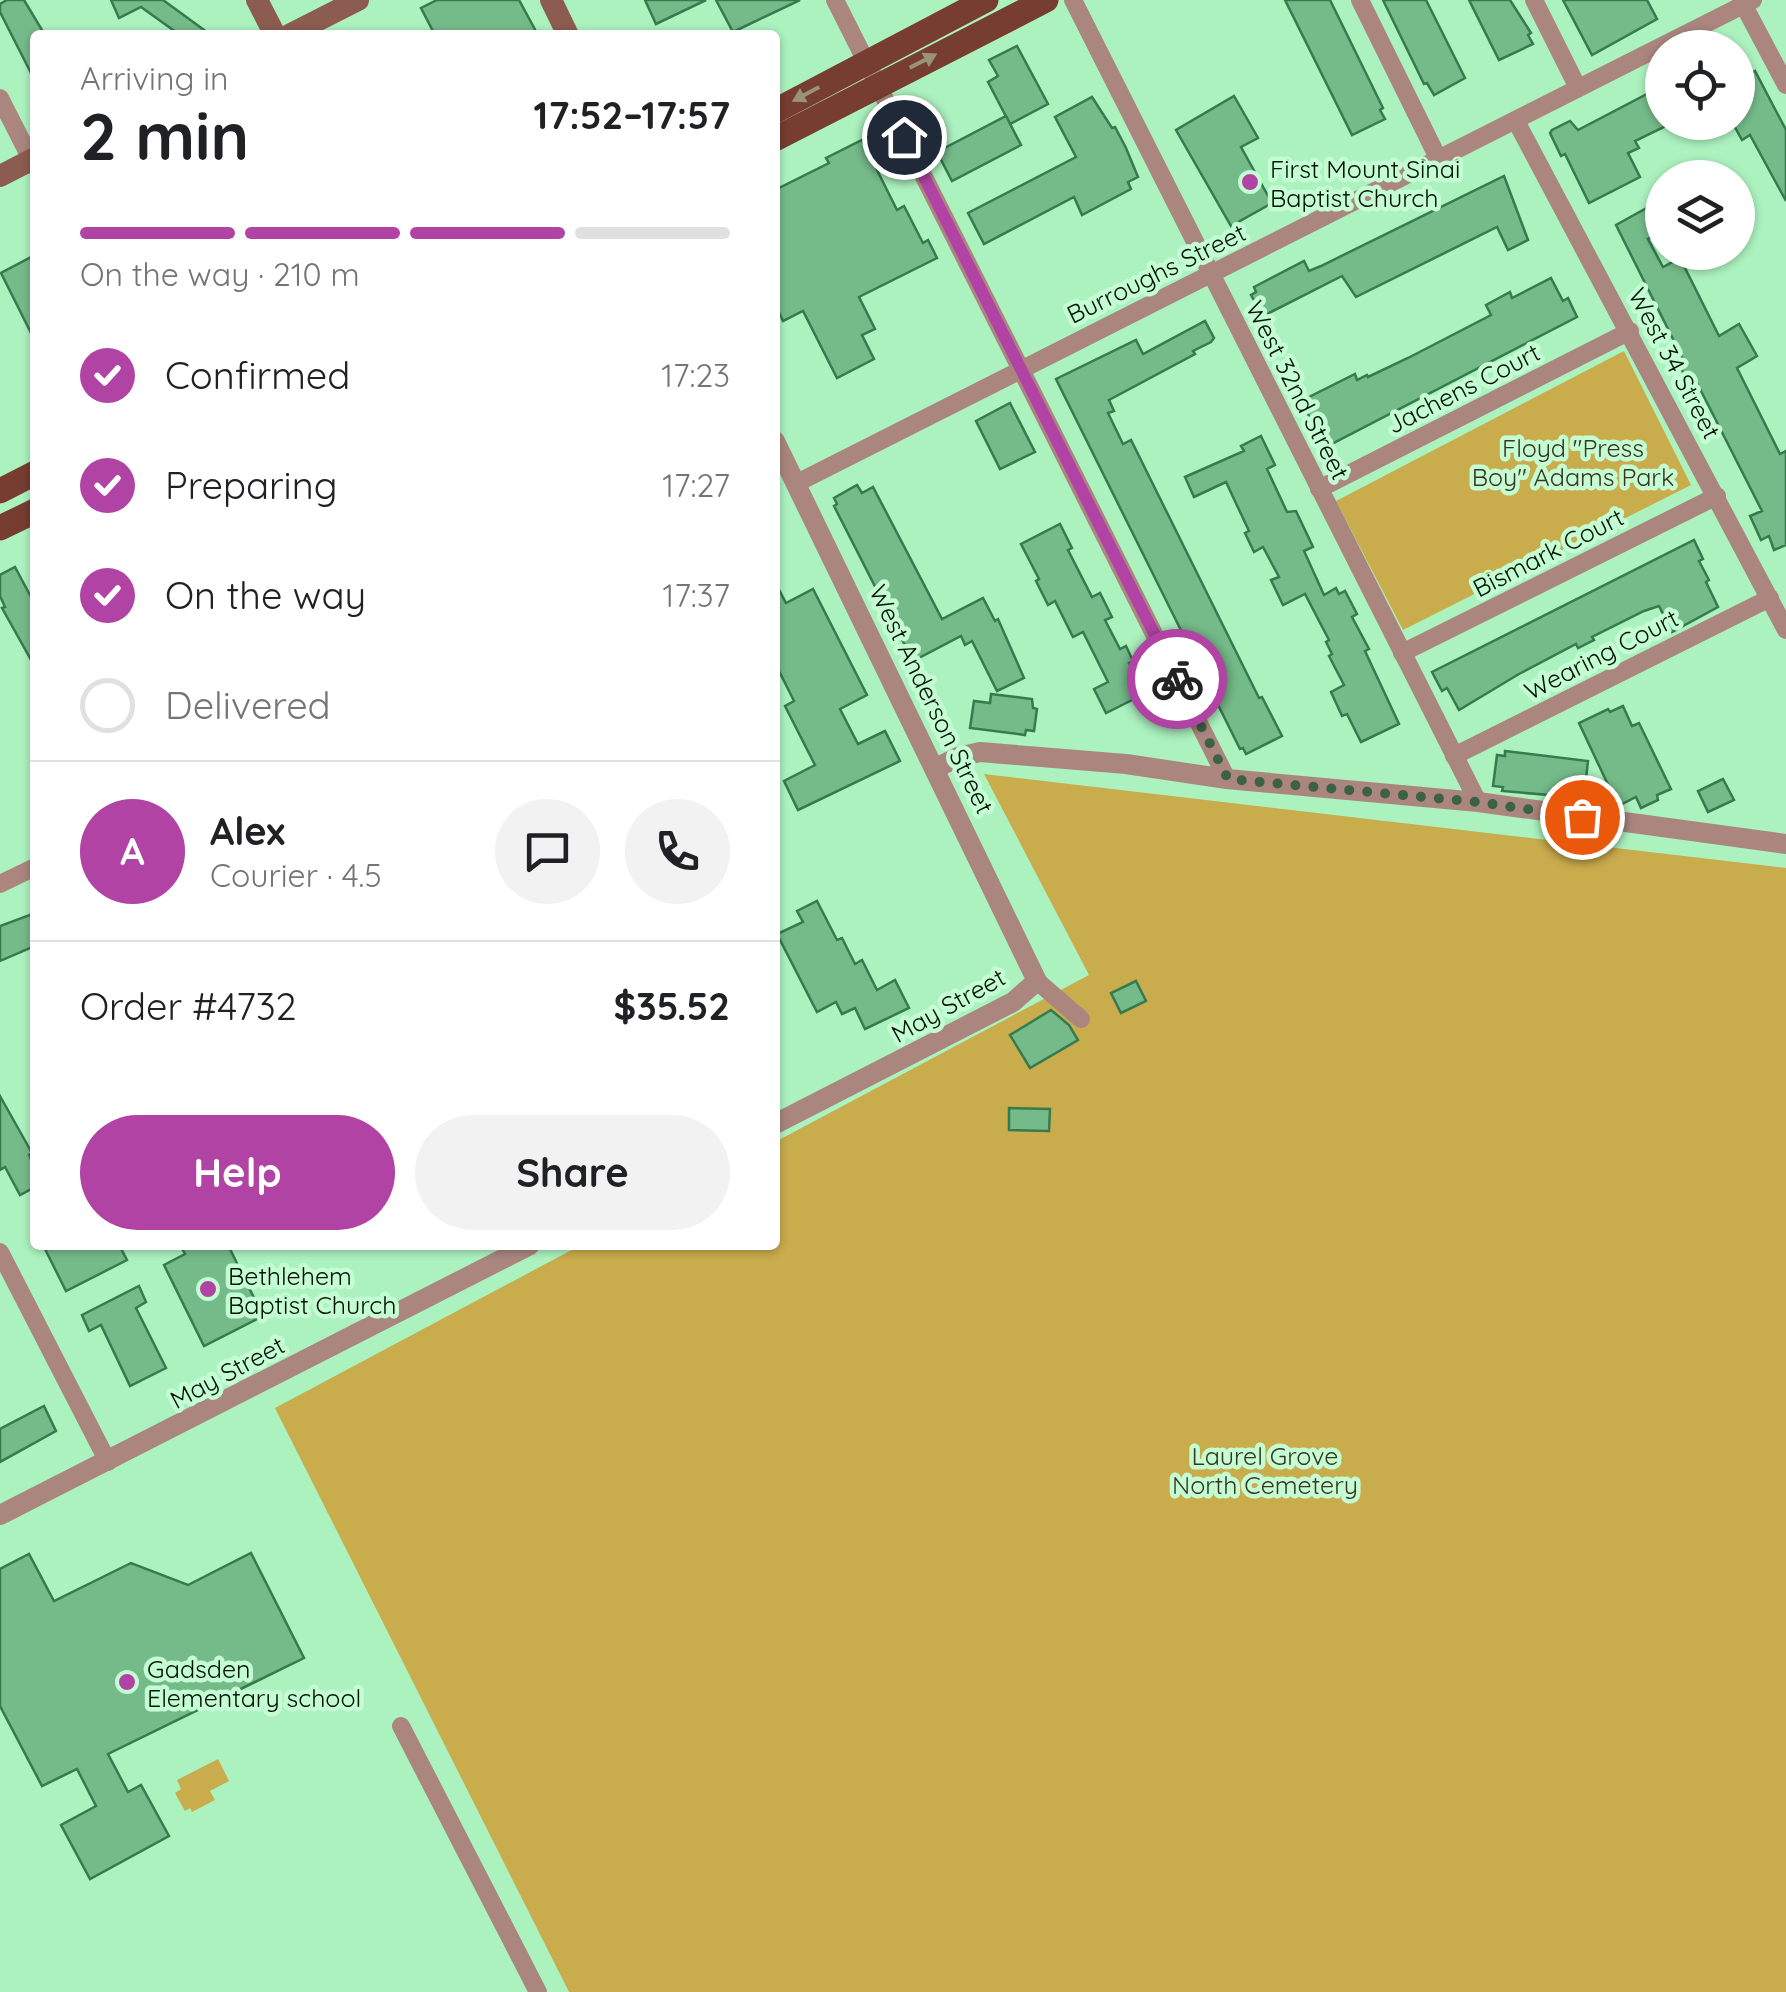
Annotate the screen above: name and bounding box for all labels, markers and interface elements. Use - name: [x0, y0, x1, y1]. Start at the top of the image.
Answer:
- map controls: [1645, 30, 1755, 270]
- button: locate: [1645, 30, 1755, 140]
- one-way arrow: [909, 53, 938, 70]
- text: Arriving in: [80, 58, 229, 98]
- one-way arrow: [792, 85, 821, 102]
- text: 17:52–17:57: [534, 91, 730, 139]
- text: 2 min: [80, 95, 249, 176]
- pin: [862, 95, 947, 180]
- icon: home: [877, 110, 932, 165]
- place label: First Mount Sinai Baptist Church: [1270, 153, 1460, 213]
- button: layers: [1645, 160, 1755, 270]
- marker: First Mount Sinai Baptist Church: [1239, 171, 1261, 193]
- street label: Burroughs Street: [1062, 216, 1250, 330]
- text: On the way · 210 m: [80, 254, 360, 294]
- street label: West 34 Street: [1622, 282, 1728, 444]
- street label: West 32nd Street: [1240, 295, 1356, 485]
- street label: Jachens Court: [1381, 336, 1545, 440]
- icon: check: [80, 348, 135, 403]
- text: Confirmed: [165, 351, 350, 399]
- text: 17:23: [661, 355, 730, 395]
- park label: Floyd "Press Boy" Adams Park: [1472, 432, 1674, 492]
- icon: check: [80, 458, 135, 513]
- text: Preparing: [165, 461, 337, 509]
- text: 17:27: [662, 465, 730, 505]
- street label: Bismark Court: [1468, 501, 1628, 603]
- icon: check: [80, 568, 135, 623]
- text: On the way: [165, 571, 366, 619]
- text: 17:37: [663, 575, 730, 615]
- street label: West Anderson Street: [863, 579, 1001, 819]
- street label: Wearing Court: [1519, 602, 1683, 706]
- courier: [1127, 629, 1227, 729]
- icon: bike: [1150, 652, 1205, 707]
- text: Delivered: [165, 681, 331, 729]
- pin: [1540, 775, 1625, 860]
- icon: bag: [1555, 790, 1610, 845]
- button: chat: [495, 799, 600, 904]
- button: phone: [625, 799, 730, 904]
- text: Alex: [210, 807, 285, 855]
- text: A: [120, 827, 145, 875]
- text: Courier · 4.5: [210, 855, 382, 895]
- street label: May Street: [886, 961, 1010, 1049]
- text: Order #4732: [80, 982, 297, 1030]
- text: $35.52: [614, 982, 730, 1030]
- button: Help: [80, 1115, 395, 1230]
- button: Share: [415, 1115, 730, 1230]
- place label: Bethlehem Baptist Church: [228, 1260, 396, 1320]
- marker: Bethlehem Baptist Church: [197, 1278, 219, 1300]
- street label: May Street: [164, 1329, 290, 1415]
- park label: Laurel Grove North Cemetery: [1172, 1440, 1358, 1500]
- place label: Gadsden Elementary school: [147, 1653, 361, 1713]
- marker: Gadsden Elementary school: [116, 1671, 138, 1693]

